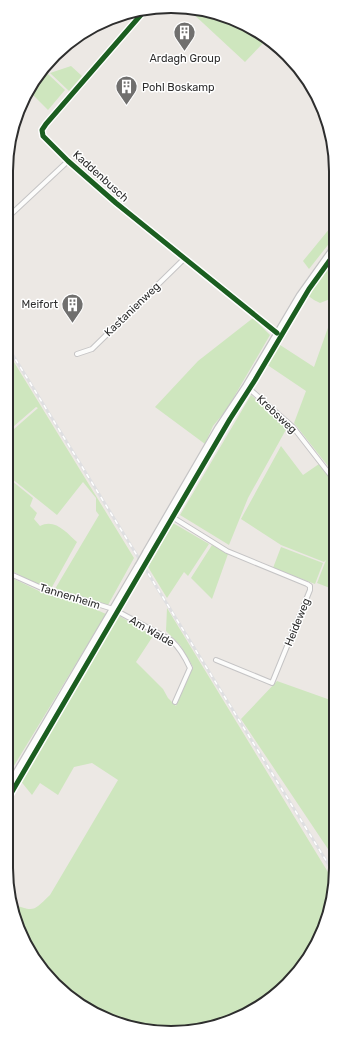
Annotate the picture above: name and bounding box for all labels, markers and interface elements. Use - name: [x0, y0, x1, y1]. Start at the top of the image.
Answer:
- building icon: Ardagh Group: [172, 19, 198, 52]
- place label: Ardagh Group: [149, 52, 221, 65]
- building icon: Pohl Boskamp: [113, 74, 139, 107]
- place label: Pohl Boskamp: [142, 81, 215, 94]
- street label: Kaddenbusch: [70, 148, 131, 205]
- street label: Kastanienweg: [102, 280, 163, 339]
- building icon: Meifort: [60, 291, 86, 324]
- place label: Meifort: [22, 298, 59, 311]
- street label: Krebsweg: [254, 392, 299, 436]
- street label: Tannenheim: [38, 581, 102, 612]
- street label: Heideweg: [282, 596, 313, 648]
- street label: Am Walde: [127, 613, 177, 649]

